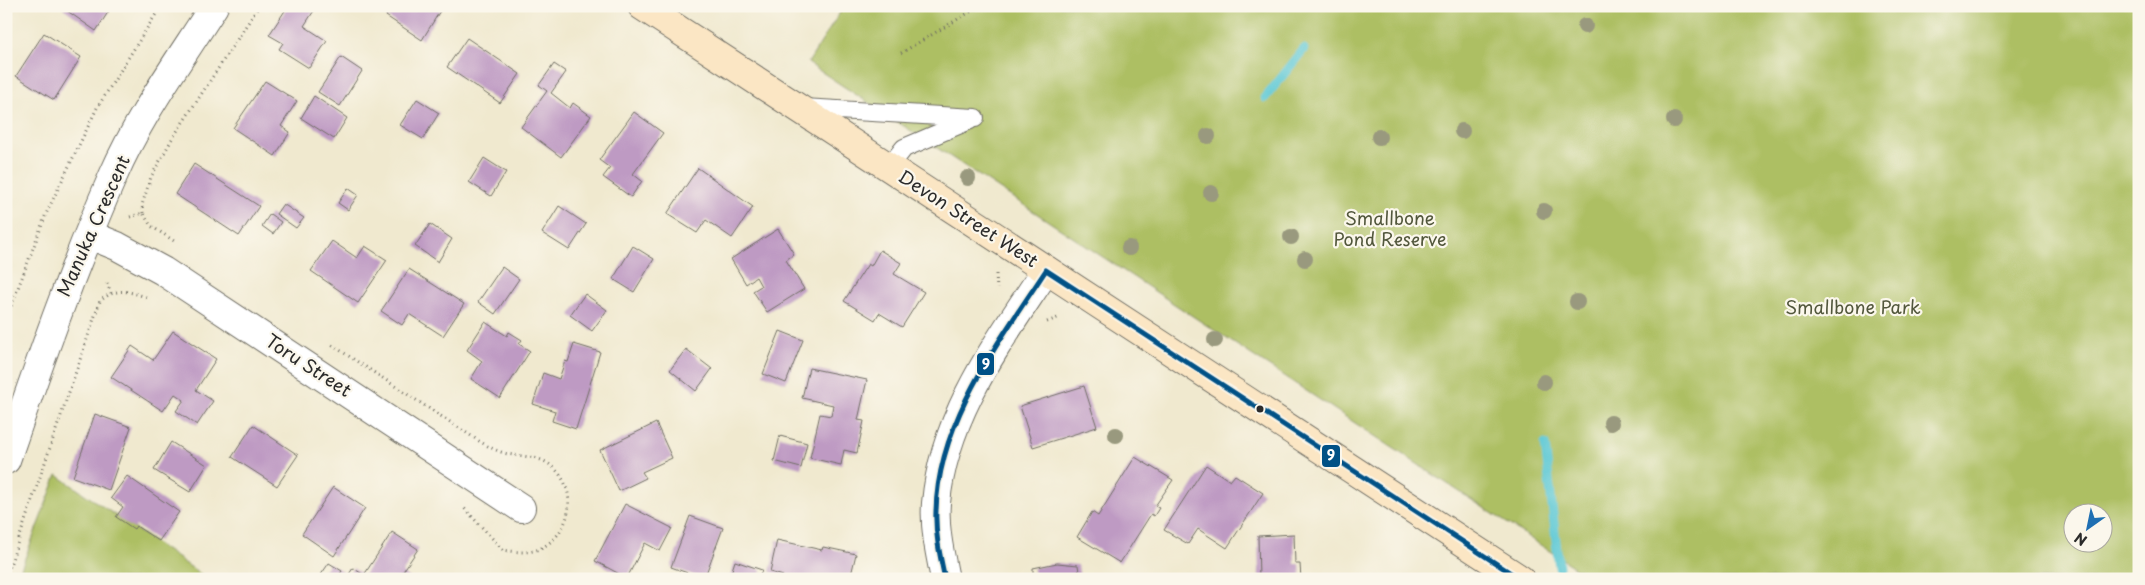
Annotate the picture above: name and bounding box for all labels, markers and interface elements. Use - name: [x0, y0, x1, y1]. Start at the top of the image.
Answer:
- street label: Manuka Crescent: [49, 150, 136, 300]
- street label: Devon Street West: [894, 162, 1044, 273]
- park label: Smallbone Pond Reserve: [1333, 204, 1447, 252]
- park label: Smallbone Park: [1785, 293, 1921, 320]
- street label: Toru Street: [260, 327, 357, 403]
- line badge: 9: [976, 352, 995, 376]
- text: 9: [982, 353, 990, 374]
- unlabelled marker: [1255, 404, 1265, 414]
- line badge: 9: [1321, 444, 1341, 468]
- text: 9: [1327, 444, 1335, 465]
- north arrow: [2062, 502, 2112, 552]
- text: N: [2070, 527, 2091, 551]

